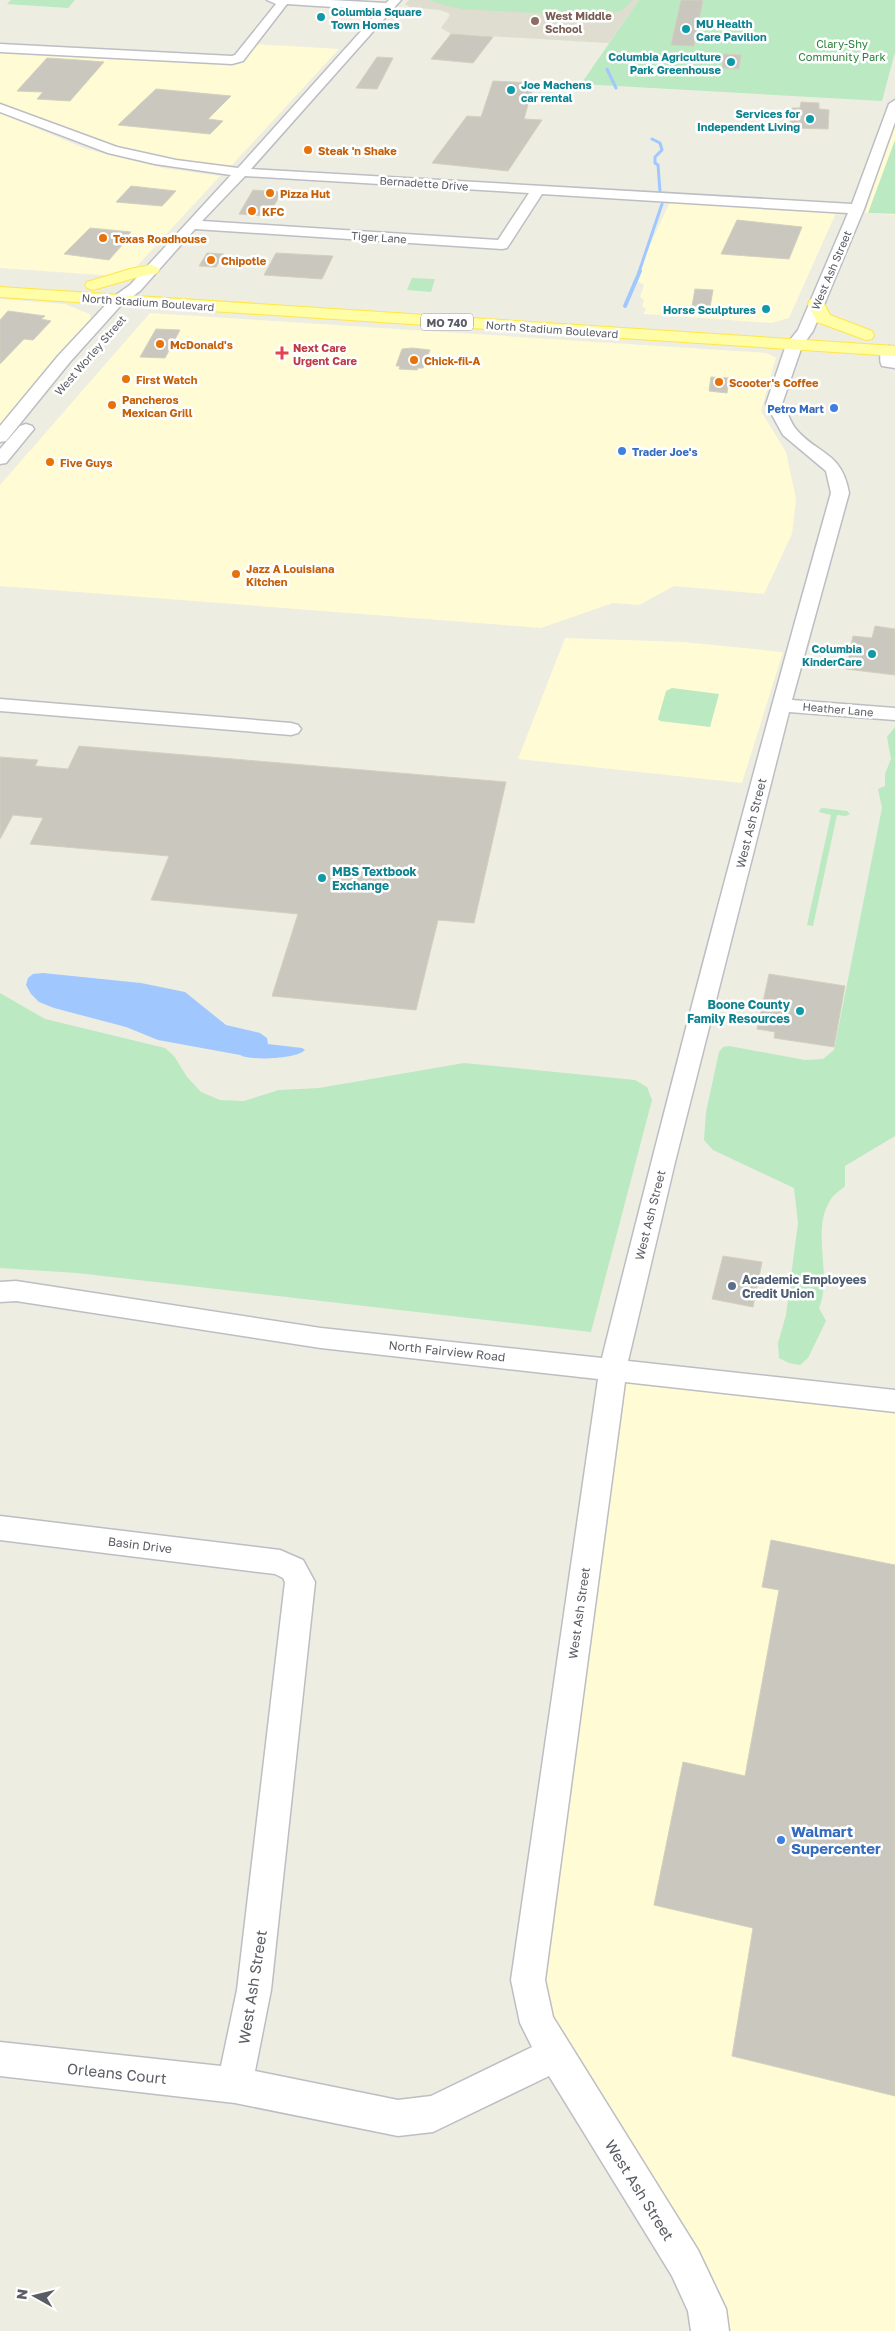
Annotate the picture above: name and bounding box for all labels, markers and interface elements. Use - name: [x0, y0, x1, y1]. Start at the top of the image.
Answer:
- place label: Columbia Square Town Homes: [331, 5, 422, 31]
- place label: West Middle School: [545, 9, 612, 35]
- marker: Columbia Square Town Homes: [315, 11, 327, 23]
- marker: West Middle School: [529, 15, 541, 27]
- place label: MU Health Care Pavilion: [696, 17, 767, 43]
- marker: MU Health Care Pavilion: [680, 23, 692, 35]
- park label: Clary-Shy Community Park: [798, 37, 886, 63]
- place label: Columbia Agriculture Park Greenhouse: [608, 50, 722, 76]
- marker: Columbia Agriculture Park Greenhouse: [725, 56, 737, 68]
- place label: Joe Machens car rental: [521, 78, 592, 104]
- marker: Joe Machens car rental: [505, 84, 517, 96]
- place label: Services for Independent Living: [697, 107, 801, 133]
- marker: Services for Independent Living: [804, 113, 816, 125]
- marker: Steak 'n Shake: [302, 144, 314, 156]
- place label: Steak 'n Shake: [318, 144, 397, 157]
- street label: Bernadette Drive: [379, 173, 469, 193]
- marker: Pizza Hut: [264, 187, 276, 199]
- place label: Pizza Hut: [280, 187, 331, 200]
- marker: KFC: [246, 205, 258, 217]
- place label: KFC: [262, 205, 285, 218]
- street label: West Ash Street: [808, 228, 854, 312]
- street label: Tiger Lane: [351, 229, 407, 245]
- marker: Texas Roadhouse: [97, 232, 109, 244]
- place label: Texas Roadhouse: [113, 232, 207, 245]
- marker: Chipotle: [205, 254, 217, 266]
- place label: Chipotle: [221, 254, 267, 267]
- street label: North Stadium Boulevard: [81, 291, 215, 313]
- place label: Horse Sculptures: [663, 303, 756, 316]
- marker: Horse Sculptures: [760, 303, 772, 315]
- street label: West Worley Street: [52, 312, 128, 398]
- road number: MO 740: [421, 314, 473, 331]
- street label: North Stadium Boulevard: [485, 318, 619, 340]
- marker: McDonald's: [154, 338, 166, 350]
- place label: McDonald's: [170, 338, 233, 351]
- place label: Next Care Urgent Care: [293, 341, 358, 367]
- marker: Next Care Urgent Care: [275, 346, 289, 360]
- marker: Chick-fil-A: [408, 354, 420, 366]
- place label: Chick-fil-A: [424, 354, 481, 367]
- marker: First Watch: [120, 373, 132, 385]
- place label: First Watch: [136, 373, 198, 386]
- marker: Scooter's Coffee: [713, 376, 725, 388]
- place label: Scooter's Coffee: [729, 376, 819, 389]
- place label: Pancheros Mexican Grill: [122, 393, 193, 419]
- marker: Pancheros Mexican Grill: [106, 399, 118, 411]
- place label: Petro Mart: [767, 402, 825, 415]
- marker: Petro Mart: [828, 402, 840, 414]
- marker: Trader Joe's: [616, 445, 628, 457]
- place label: Trader Joe's: [632, 445, 698, 458]
- marker: Five Guys: [44, 456, 56, 468]
- place label: Five Guys: [60, 456, 112, 469]
- place label: Jazz A Louisiana Kitchen: [246, 562, 334, 588]
- marker: Jazz A Louisiana Kitchen: [230, 568, 242, 580]
- place label: Columbia KinderCare: [802, 642, 863, 668]
- marker: Columbia KinderCare: [866, 648, 878, 660]
- street label: Heather Lane: [802, 699, 874, 719]
- street label: West Ash Street: [733, 776, 770, 870]
- place label: MBS Textbook Exchange: [332, 864, 417, 893]
- marker: MBS Textbook Exchange: [316, 872, 328, 884]
- place label: Boone County Family Resources: [687, 997, 791, 1026]
- marker: Boone County Family Resources: [794, 1005, 806, 1017]
- street label: West Ash Street: [632, 1168, 669, 1262]
- place label: Academic Employees Credit Union: [742, 1272, 867, 1301]
- marker: Academic Employees Credit Union: [726, 1280, 738, 1292]
- street label: North Fairview Road: [388, 1337, 506, 1365]
- street label: Basin Drive: [107, 1534, 173, 1556]
- street label: West Ash Street: [565, 1566, 593, 1660]
- place label: Walmart Supercenter: [791, 1822, 881, 1857]
- marker: Walmart Supercenter: [775, 1834, 787, 1846]
- street label: West Ash Street: [234, 1929, 270, 2045]
- street label: Orleans Court: [66, 2059, 168, 2087]
- street label: West Ash Street: [602, 2136, 678, 2244]
- north arrow: [10, 2271, 60, 2321]
- text: N: [12, 2288, 31, 2301]

